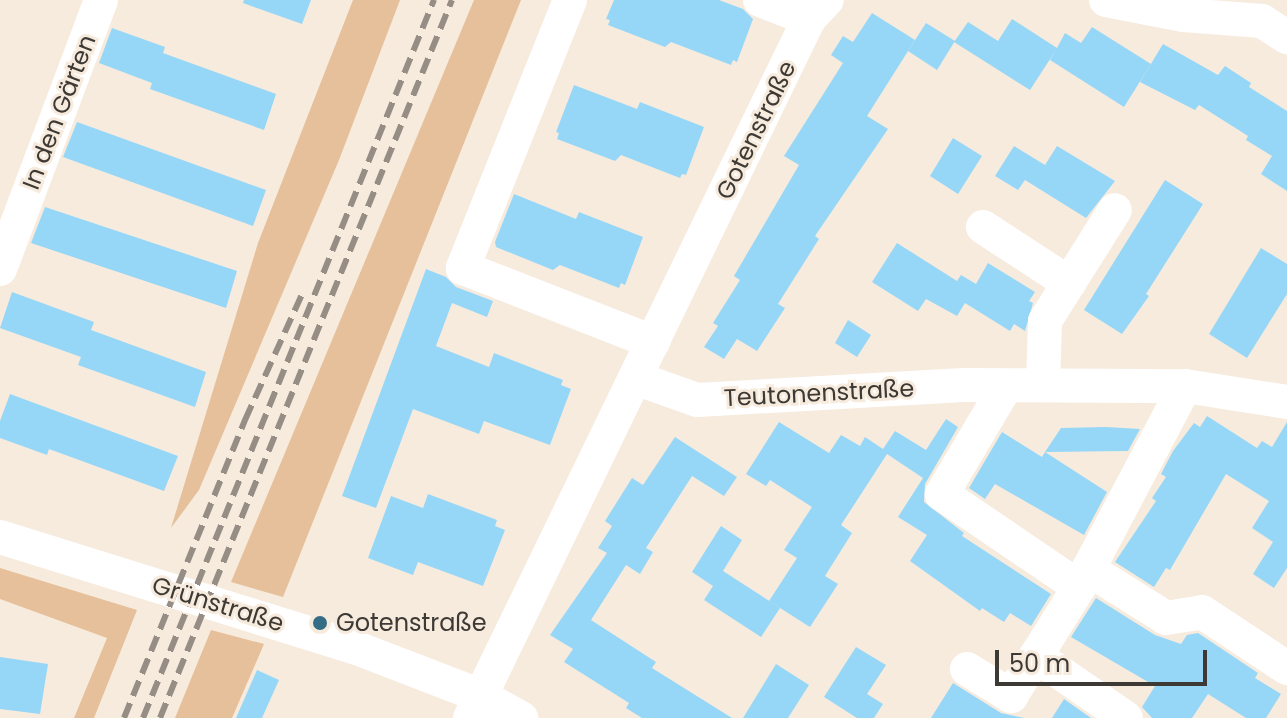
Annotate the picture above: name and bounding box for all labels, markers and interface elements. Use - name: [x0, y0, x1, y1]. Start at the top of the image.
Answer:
- street label: In den Gärten: [16, 31, 102, 193]
- street label: Gotenstraße: [710, 56, 802, 204]
- street label: Teutonenstraße: [723, 374, 915, 412]
- street label: Grünstraße: [149, 570, 287, 638]
- place label: Gotenstraße: [336, 609, 487, 637]
- marker: Gotenstraße: [311, 614, 329, 632]
- scale bar: [999, 634, 1211, 684]
- text: 50 m: [1009, 647, 1070, 680]

